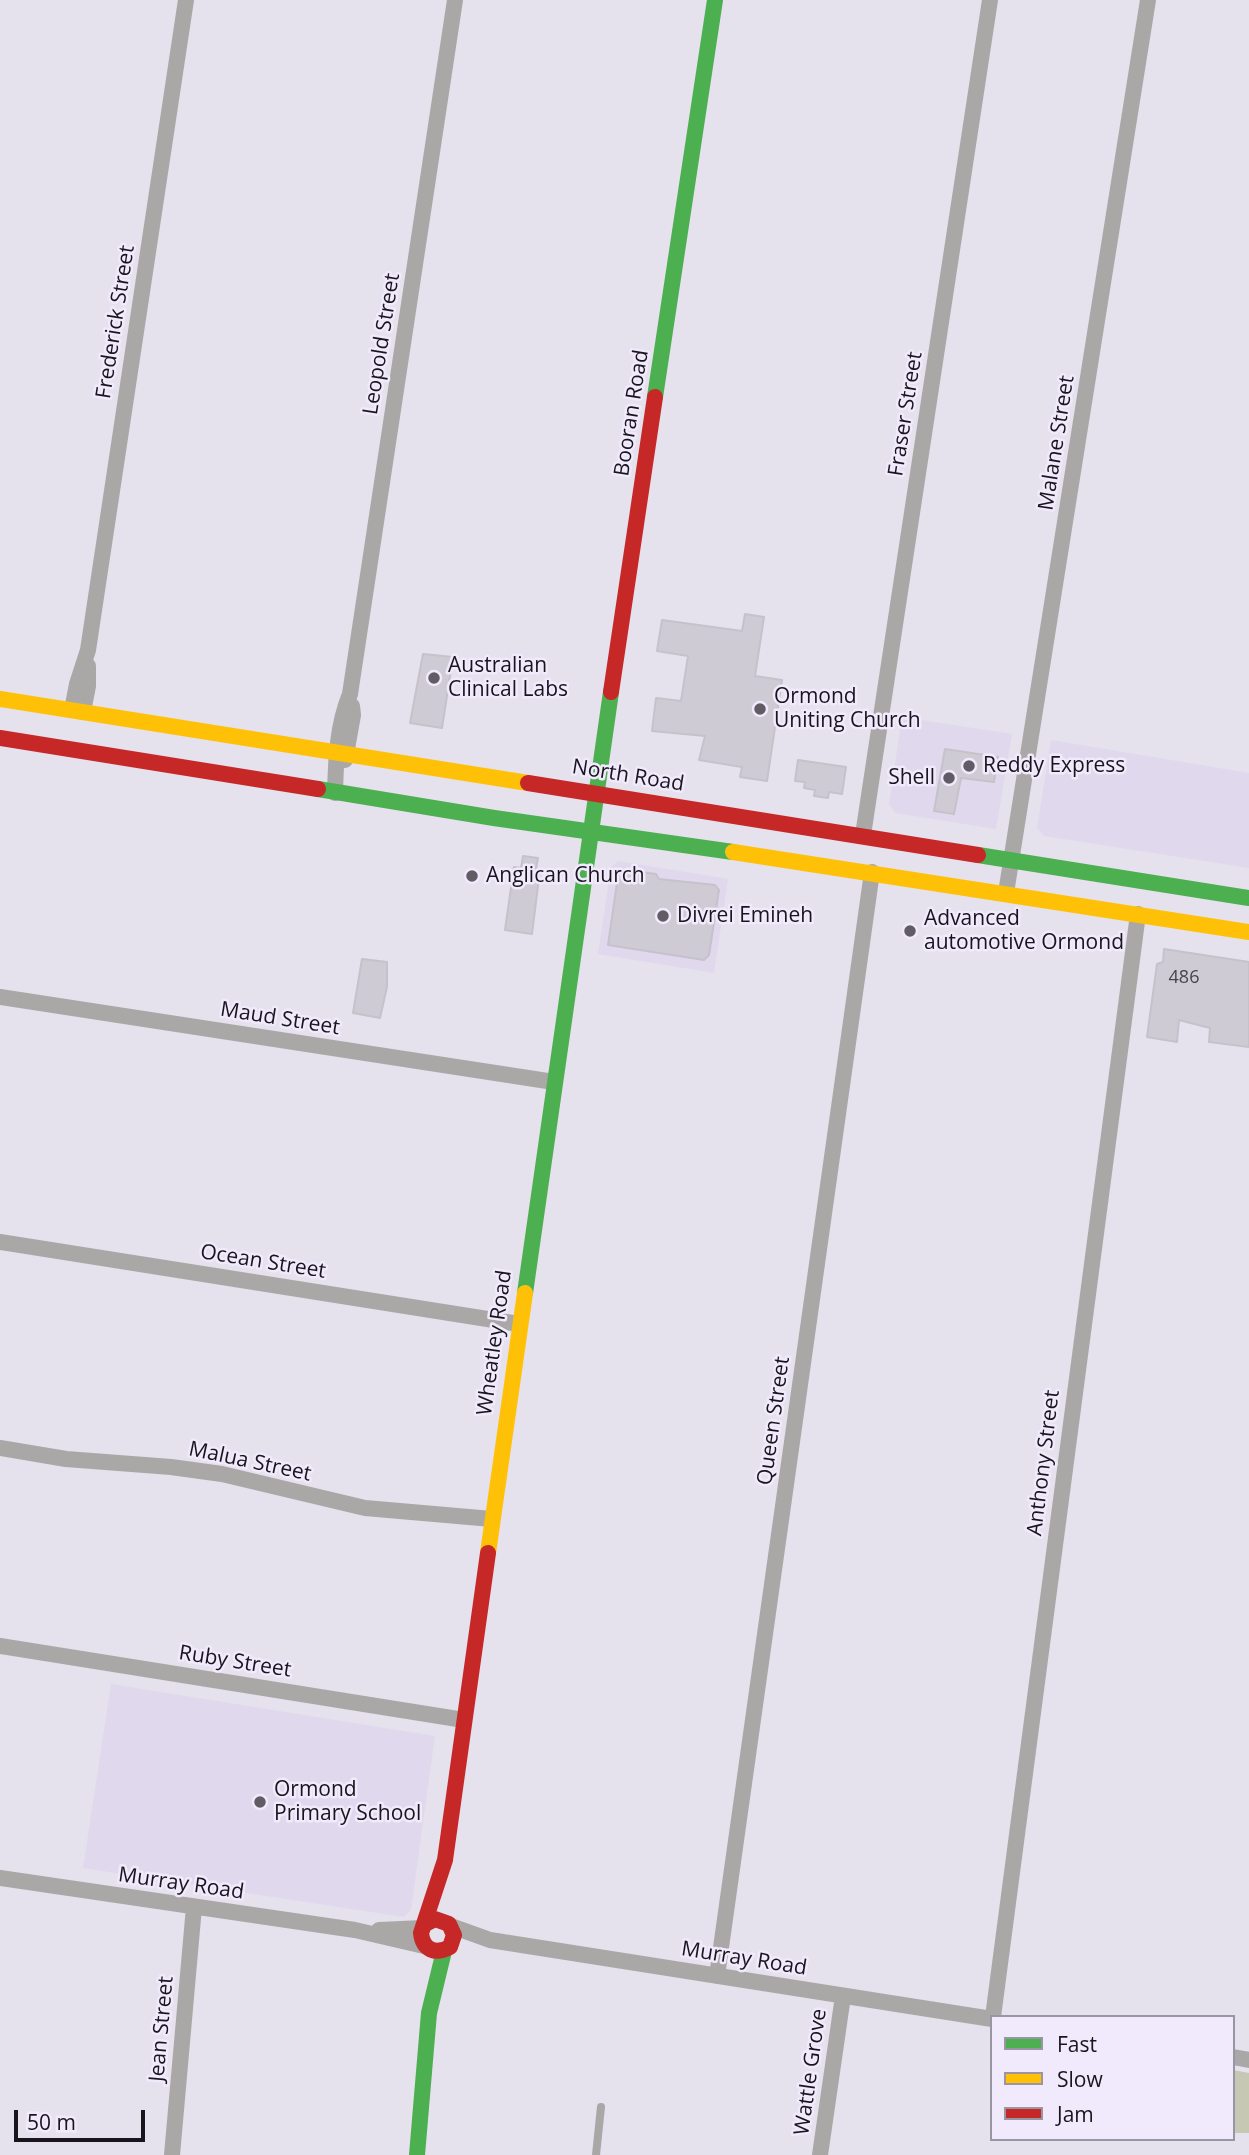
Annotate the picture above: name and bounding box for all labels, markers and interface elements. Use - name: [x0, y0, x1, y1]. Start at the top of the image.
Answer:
- street label: Frederick Street: [91, 244, 141, 400]
- street label: Leopold Street: [358, 271, 406, 417]
- street label: Booran Road: [610, 348, 654, 478]
- street label: Fraser Street: [884, 350, 928, 478]
- street label: Malane Street: [1034, 374, 1080, 512]
- place label: Australian Clinical Labs: [448, 653, 568, 703]
- marker: Australian Clinical Labs: [426, 670, 442, 686]
- place label: Ormond Uniting Church: [774, 684, 921, 734]
- marker: Ormond Uniting Church: [752, 701, 768, 717]
- place label: Reddy Express: [983, 753, 1125, 779]
- street label: North Road: [570, 755, 686, 797]
- marker: Reddy Express: [961, 758, 977, 774]
- place label: Shell: [888, 765, 935, 791]
- marker: Shell: [941, 770, 957, 786]
- place label: Anglican Church: [486, 863, 645, 889]
- marker: Anglican Church: [464, 868, 480, 884]
- place label: Divrei Emineh: [677, 903, 813, 929]
- place label: Advanced automotive Ormond: [924, 906, 1124, 956]
- marker: Divrei Emineh: [655, 908, 671, 924]
- marker: Advanced automotive Ormond: [902, 923, 918, 939]
- house number: 486: [1169, 967, 1199, 989]
- street label: Maud Street: [219, 997, 341, 1041]
- street label: Ocean Street: [198, 1240, 328, 1284]
- street label: Wheatley Road: [472, 1269, 518, 1417]
- street label: Queen Street: [752, 1355, 796, 1487]
- street label: Anthony Street: [1023, 1389, 1065, 1537]
- street label: Malua Street: [186, 1437, 314, 1487]
- street label: Ruby Street: [177, 1641, 293, 1683]
- place label: Ormond Primary School: [274, 1777, 421, 1827]
- marker: Ormond Primary School: [252, 1794, 268, 1810]
- street label: Murray Road: [117, 1863, 245, 1905]
- street label: Murray Road: [679, 1937, 809, 1981]
- street label: Jean Street: [145, 1975, 179, 2083]
- street label: Wattle Grove: [790, 2007, 832, 2137]
- legend: [990, 2015, 1235, 2141]
- text: Fast: [1057, 2030, 1097, 2058]
- text: Slow: [1057, 2065, 1103, 2093]
- scale bar: [18, 2096, 149, 2140]
- text: Jam: [1057, 2100, 1094, 2128]
- text: 50 m: [27, 2108, 76, 2136]

